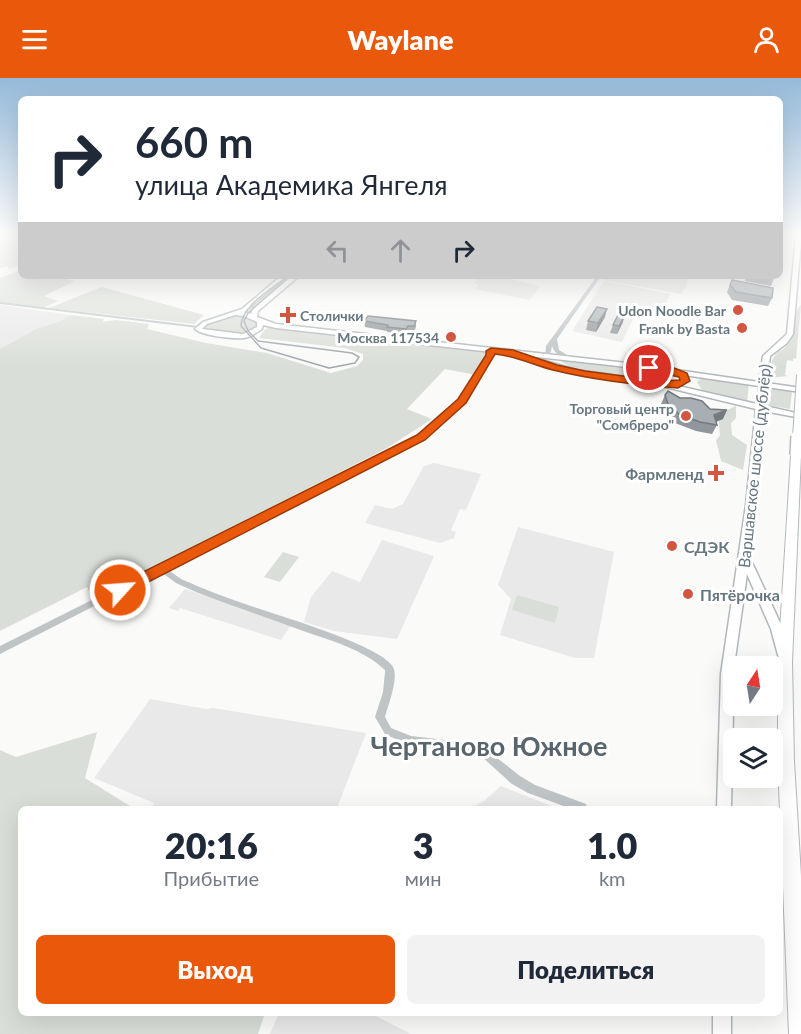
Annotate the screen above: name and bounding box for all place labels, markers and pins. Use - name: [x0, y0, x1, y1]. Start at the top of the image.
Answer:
- place label: Udon Noodle Bar: [618, 302, 727, 319]
- marker: Udon Noodle Bar: [731, 303, 745, 317]
- place label: Столички: [300, 307, 363, 324]
- marker: Столички: [281, 308, 295, 322]
- place label: Frank by Basta: [639, 320, 730, 337]
- marker: Frank by Basta: [735, 321, 749, 335]
- place label: Москва 117534: [337, 329, 439, 346]
- marker: Москва 117534: [444, 330, 458, 344]
- pin: [623, 342, 674, 393]
- place label: Торговый центр "Сомбреро": [569, 400, 674, 433]
- marker: Торговый центр "Сомбреро": [679, 409, 693, 423]
- place label: Фармленд: [625, 464, 704, 483]
- marker: Фармленд: [709, 466, 723, 480]
- place label: СДЭК: [684, 537, 730, 556]
- marker: СДЭК: [665, 539, 679, 553]
- place label: Пятёрочка: [700, 585, 780, 604]
- marker: Пятёрочка: [681, 587, 695, 601]

